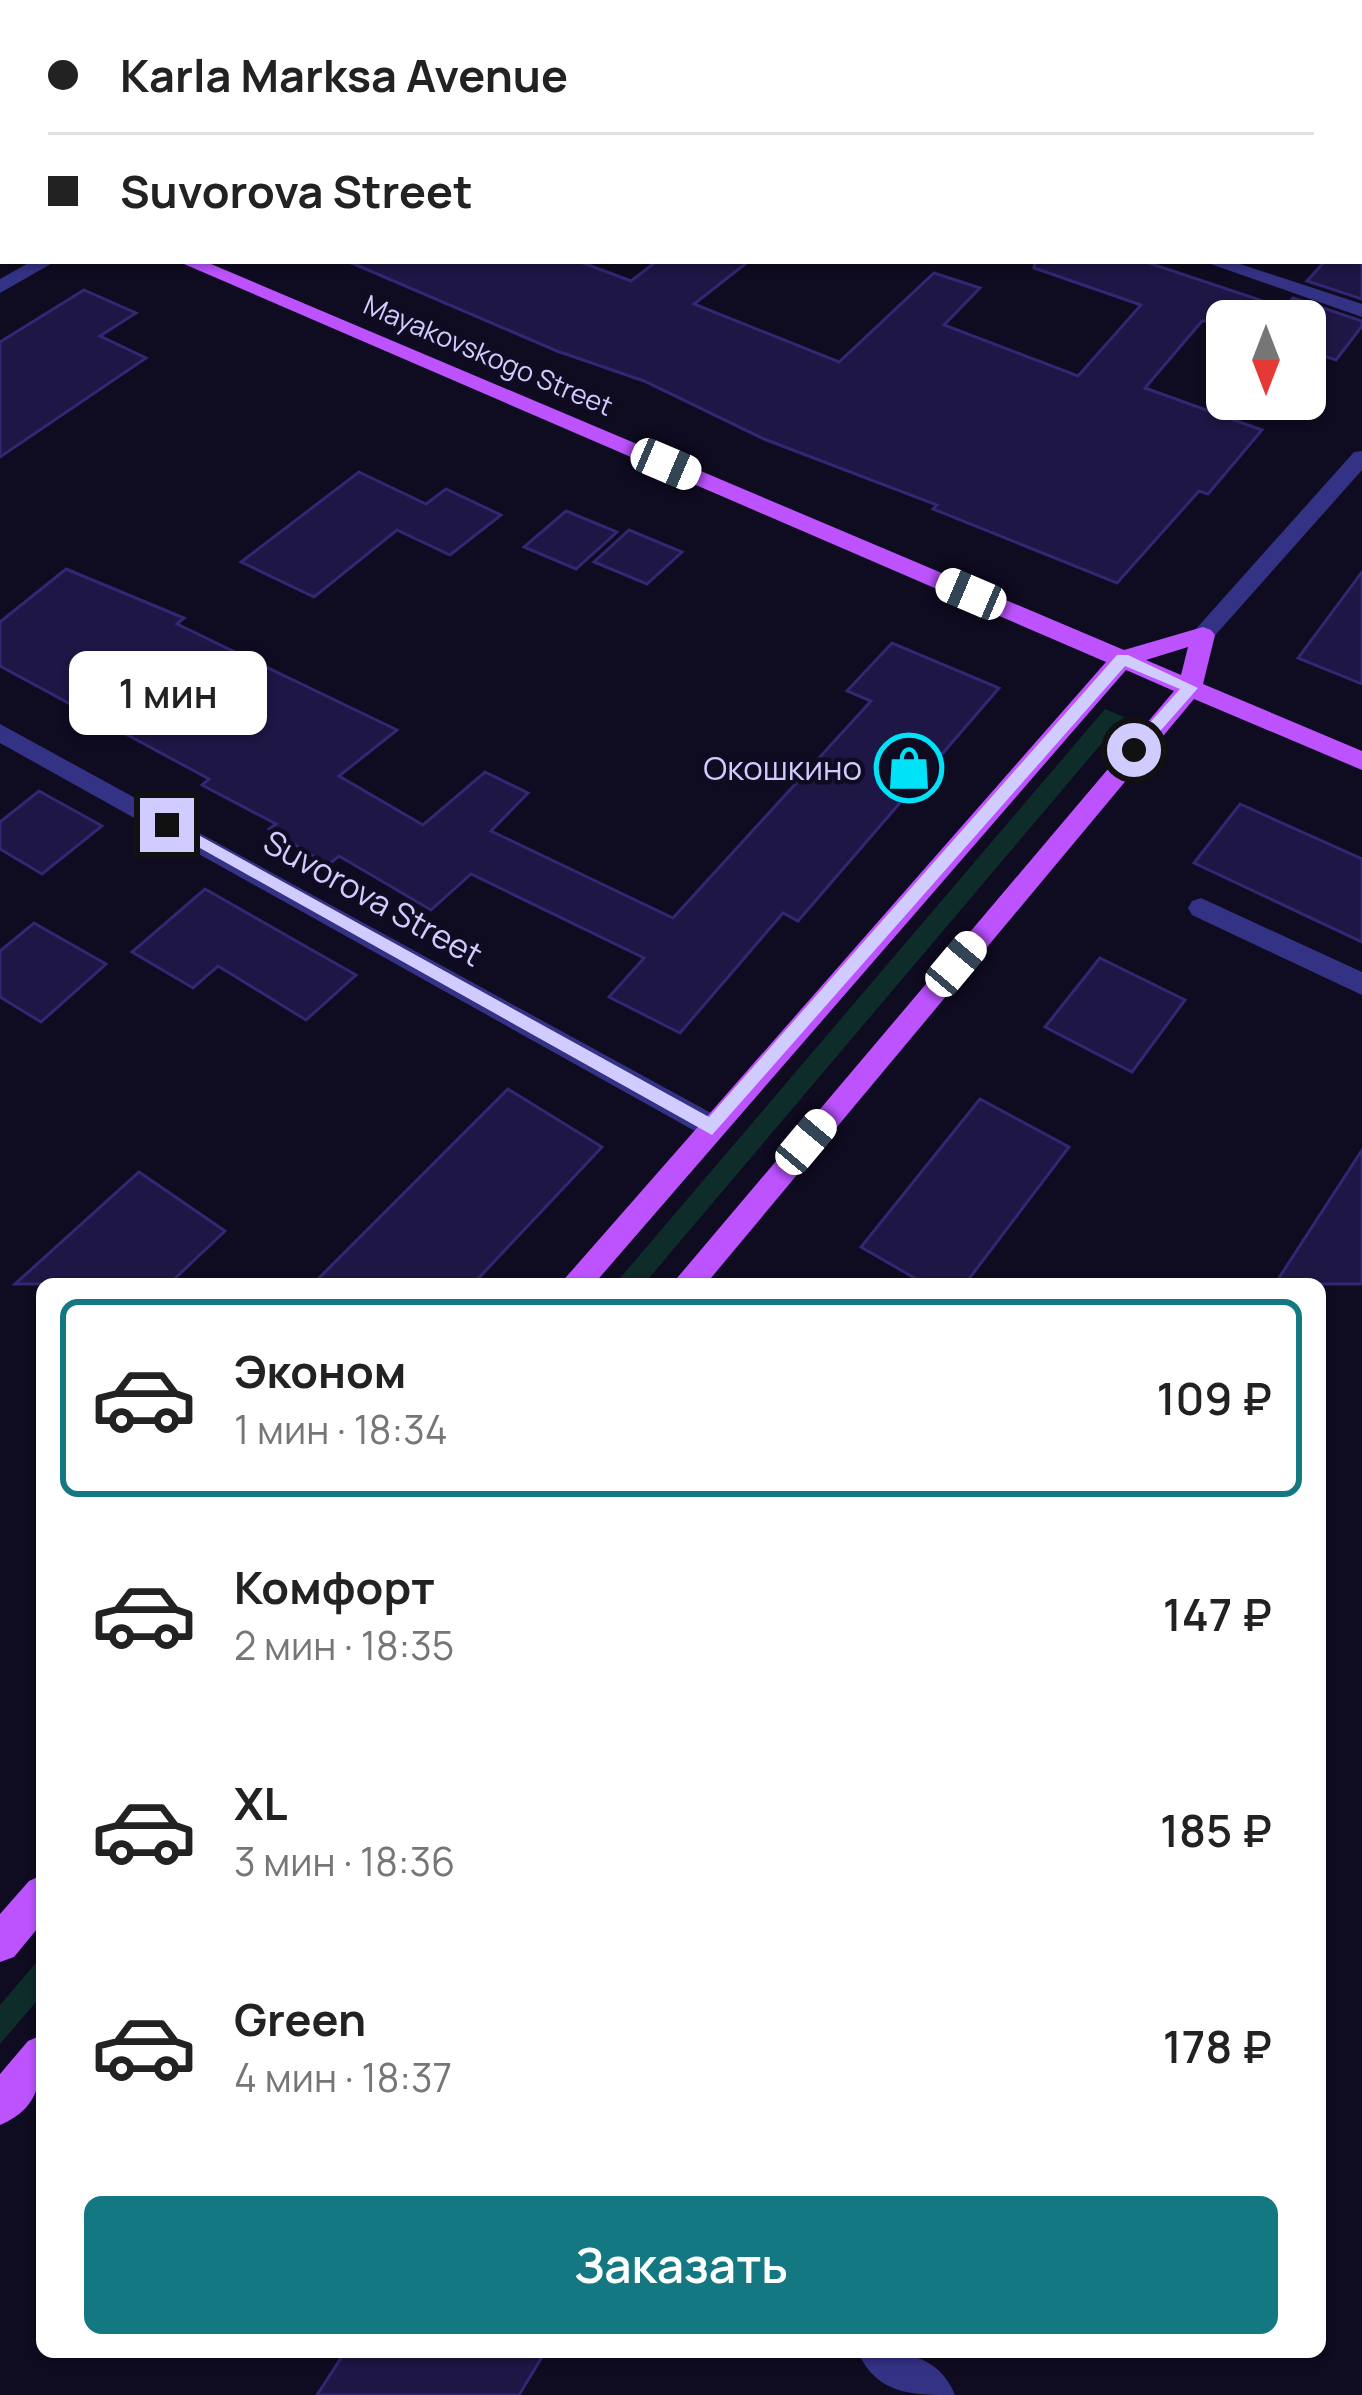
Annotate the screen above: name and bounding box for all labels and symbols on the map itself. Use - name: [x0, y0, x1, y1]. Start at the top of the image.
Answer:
- street label: Mayakovskogo Street: [358, 285, 619, 424]
- north arrow: [1206, 300, 1326, 420]
- car: [626, 433, 706, 495]
- car: [931, 563, 1011, 625]
- callout: 1 мин: [68, 651, 266, 735]
- route start: [1107, 723, 1161, 777]
- shop icon: Окошкино: [874, 733, 944, 803]
- place label: Окошкино: [703, 745, 862, 790]
- route end: [140, 798, 194, 852]
- street label: Suvorova Street: [256, 819, 491, 976]
- car: [919, 925, 993, 1003]
- car: [769, 1103, 843, 1181]

